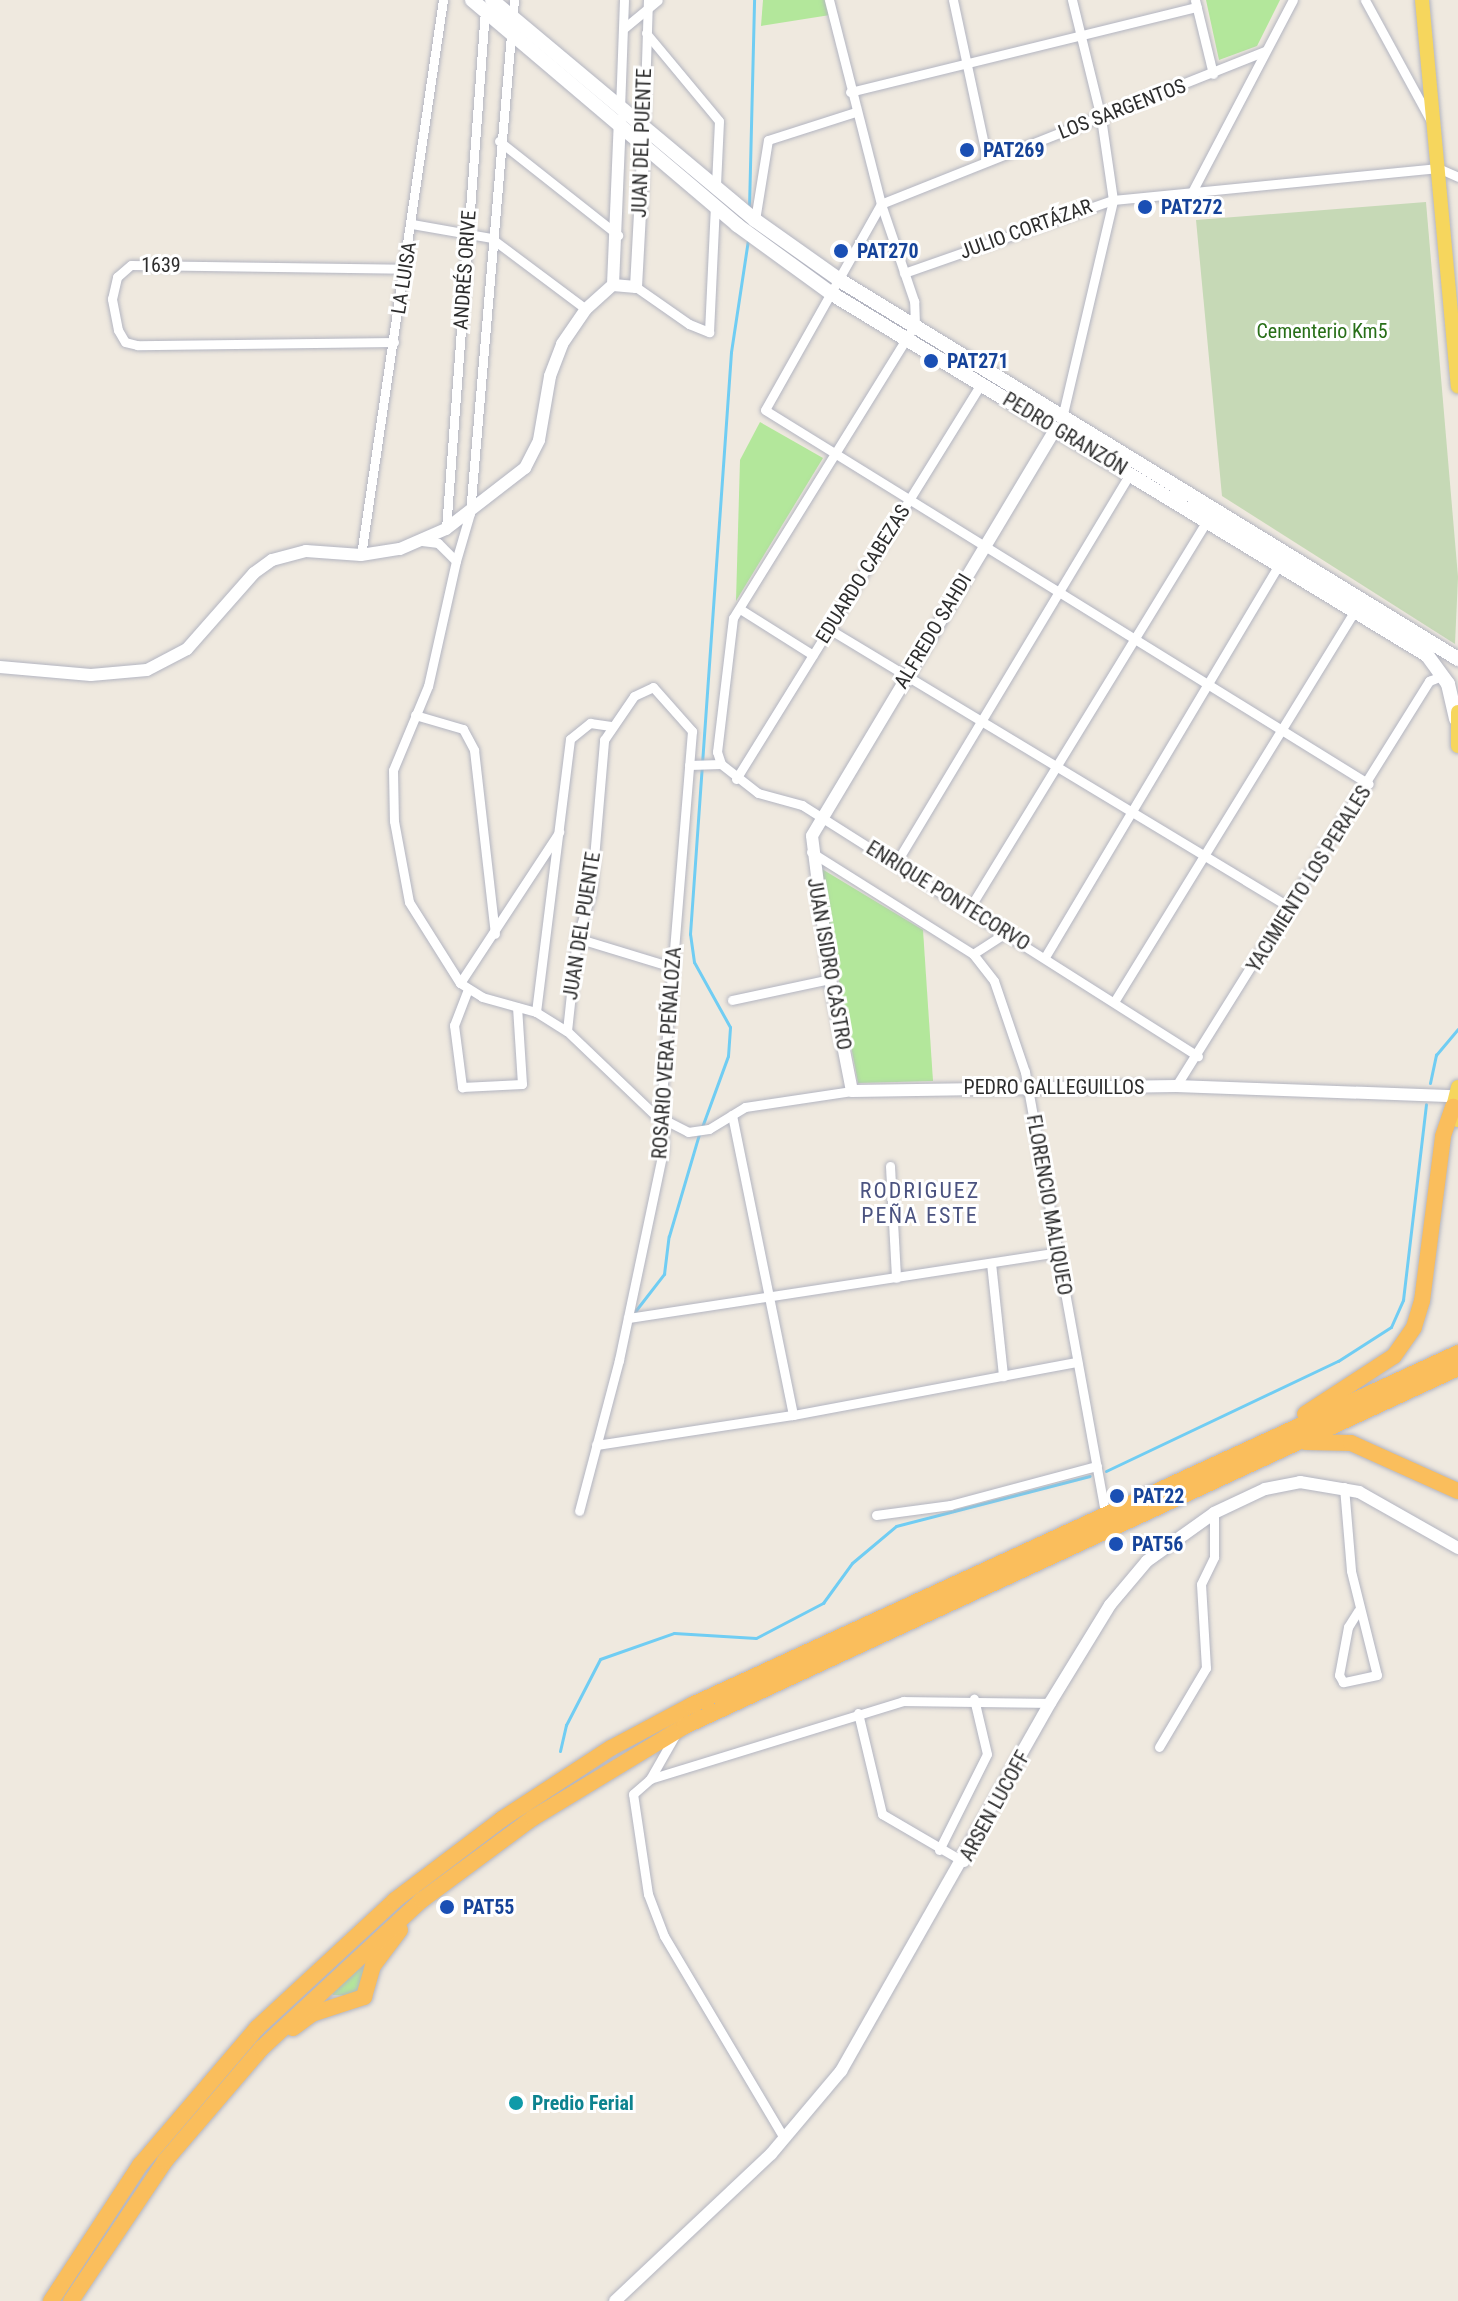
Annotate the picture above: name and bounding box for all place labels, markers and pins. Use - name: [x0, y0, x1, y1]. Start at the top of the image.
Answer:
- place label: PAT269: [983, 138, 1045, 162]
- marker: PAT269: [958, 141, 976, 159]
- place label: PAT272: [1161, 195, 1223, 219]
- marker: PAT272: [1136, 198, 1154, 216]
- place label: PAT270: [857, 239, 919, 263]
- marker: PAT270: [832, 242, 850, 260]
- place label: PAT271: [947, 349, 1009, 373]
- marker: PAT271: [922, 352, 940, 370]
- place label: PAT22: [1133, 1484, 1184, 1508]
- marker: PAT22: [1108, 1487, 1126, 1505]
- place label: PAT56: [1132, 1532, 1183, 1556]
- marker: PAT56: [1107, 1535, 1125, 1553]
- place label: PAT55: [463, 1895, 514, 1919]
- marker: PAT55: [438, 1898, 456, 1916]
- place label: Predio Ferial: [532, 2091, 634, 2115]
- marker: Predio Ferial: [507, 2094, 525, 2112]

